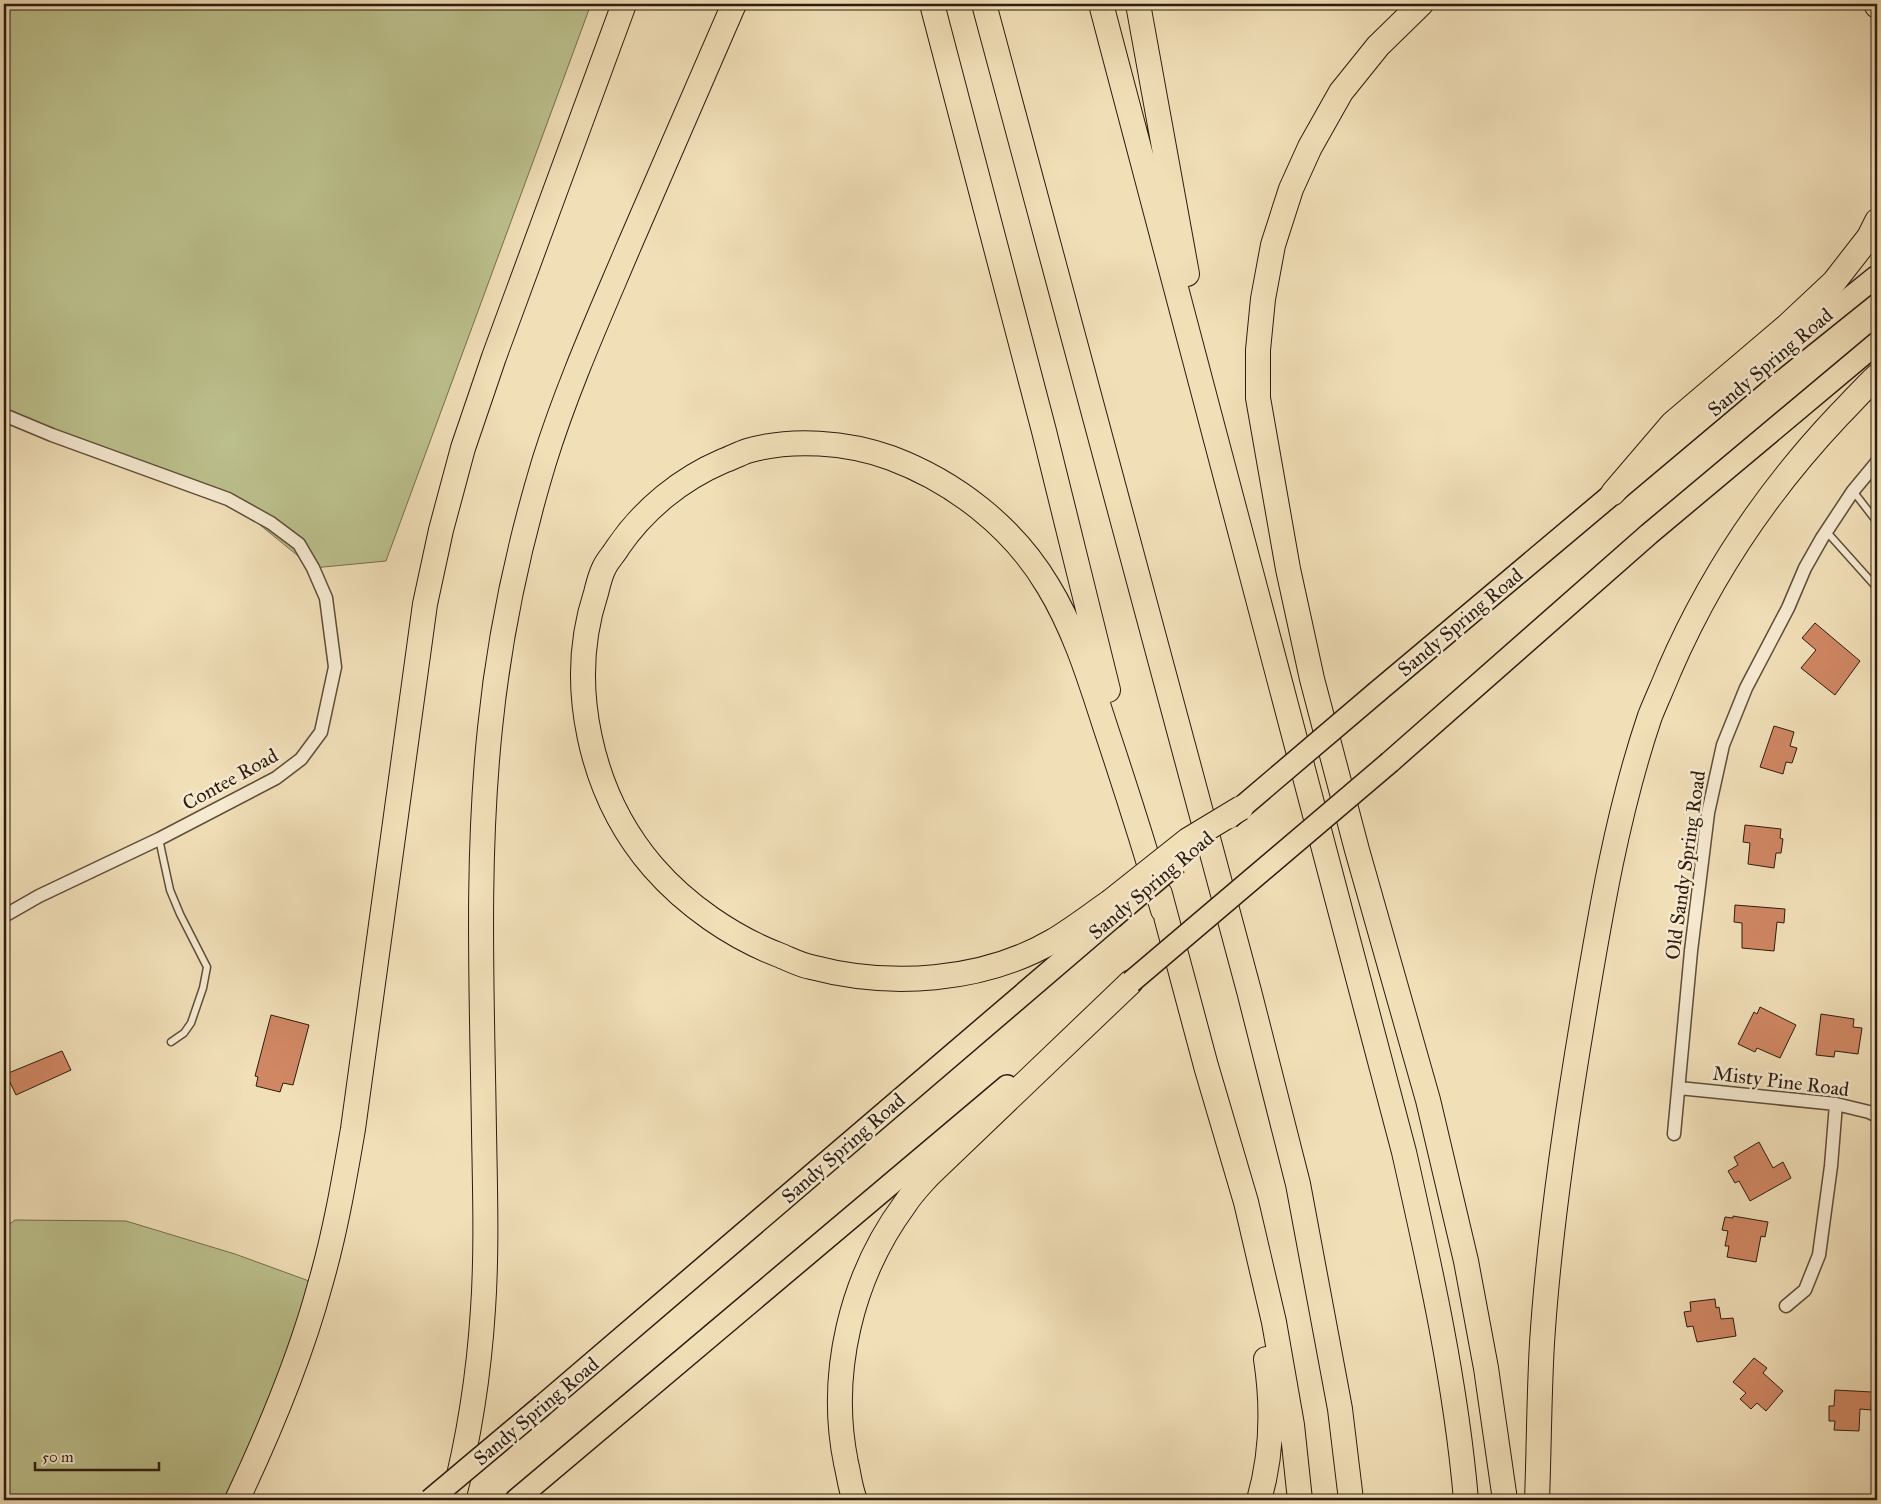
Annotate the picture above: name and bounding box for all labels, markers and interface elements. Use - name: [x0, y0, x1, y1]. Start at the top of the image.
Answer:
- street label: Sandy Spring Road: [1703, 303, 1838, 422]
- street label: Sandy Spring Road: [1393, 563, 1528, 682]
- street label: Contee Road: [178, 743, 282, 815]
- street label: Old Sandy Spring Road: [1660, 769, 1711, 961]
- street label: Sandy Spring Road: [1084, 826, 1219, 945]
- street label: Misty Pine Road: [1711, 1061, 1851, 1101]
- street label: Sandy Spring Road: [776, 1088, 910, 1209]
- street label: Sandy Spring Road: [469, 1352, 604, 1471]
- scale bar: [35, 1439, 159, 1471]
- text: 50 m: [42, 1448, 74, 1466]

